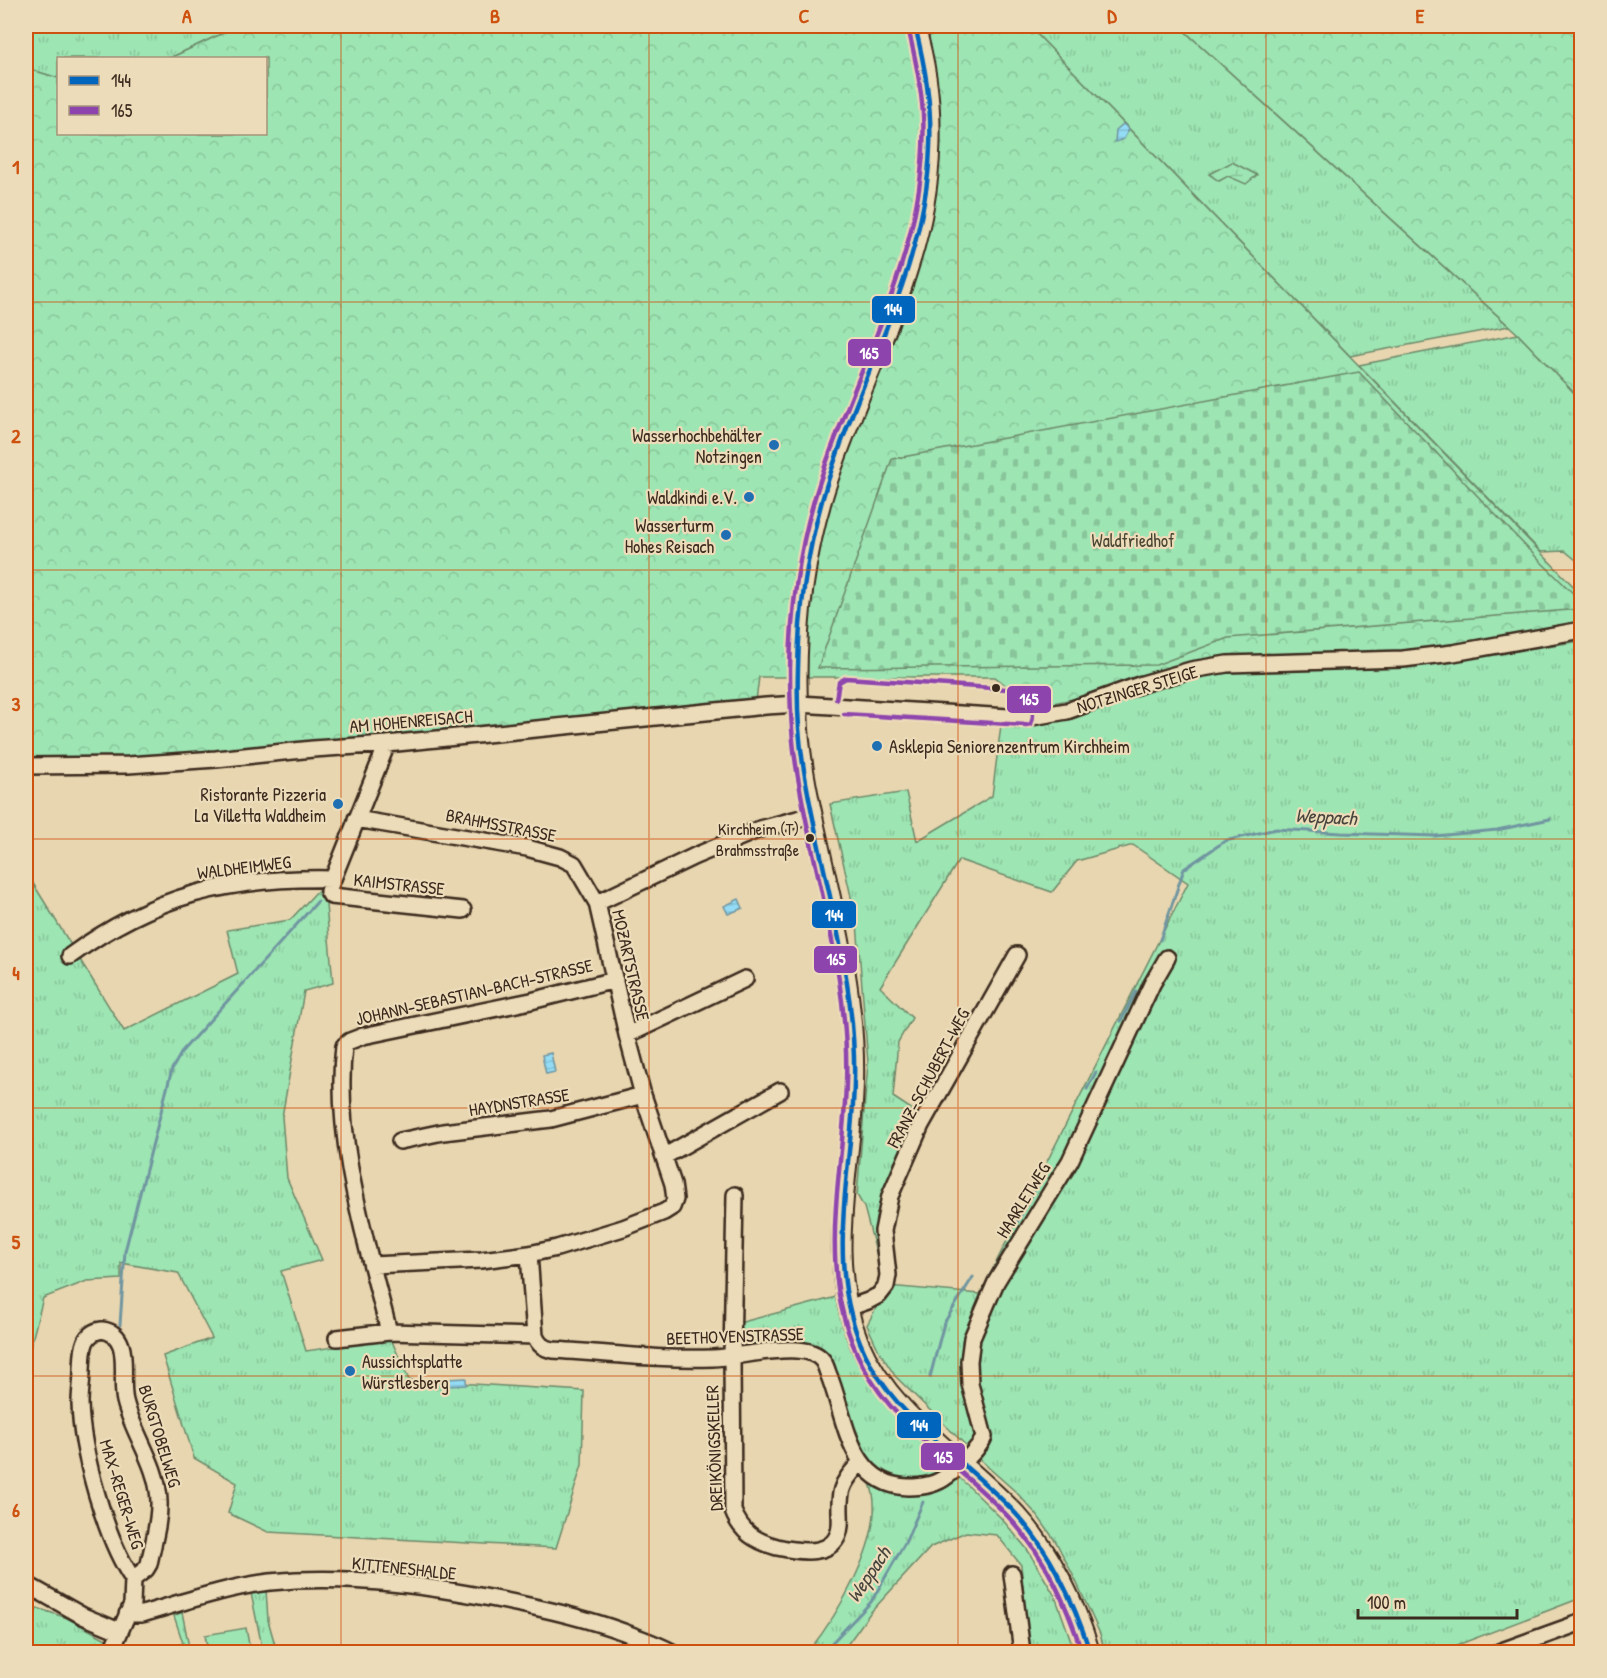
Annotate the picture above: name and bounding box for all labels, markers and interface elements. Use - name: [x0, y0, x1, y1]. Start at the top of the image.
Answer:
- text: A: [182, 2, 192, 29]
- text: B: [490, 2, 500, 29]
- text: C: [799, 2, 810, 29]
- text: D: [1107, 2, 1117, 29]
- text: E: [1416, 2, 1425, 29]
- legend: [57, 57, 267, 135]
- text: 144: [111, 68, 131, 93]
- text: 165: [111, 98, 133, 123]
- text: 1: [12, 153, 20, 180]
- line badge: 144: [871, 295, 916, 324]
- text: 144: [884, 298, 902, 320]
- line badge: 165: [847, 338, 892, 367]
- text: 165: [860, 342, 879, 364]
- text: 2: [11, 422, 21, 449]
- place label: Wasserhochbehälter Notzingen: [632, 423, 762, 469]
- marker: Wasserhochbehälter Notzingen: [767, 438, 781, 452]
- place label: Waldkindi e.V.: [647, 485, 737, 510]
- marker: Waldkindi e.V.: [742, 490, 756, 504]
- place label: Wasserturm Hohes Reisach: [625, 513, 714, 559]
- marker: Wasserturm Hohes Reisach: [719, 528, 733, 542]
- park label: Waldfriedhof: [1092, 528, 1175, 553]
- street label: NOTZINGER STEIGE: [1073, 659, 1201, 719]
- unlabelled marker: [990, 682, 1002, 694]
- line badge: 165: [1006, 685, 1052, 714]
- text: 165: [1020, 688, 1039, 710]
- text: 3: [12, 690, 21, 717]
- street label: AM HOHENREISACH: [348, 703, 474, 739]
- place label: Asklepia Seniorenzentrum Kirchheim: [889, 734, 1130, 759]
- marker: Asklepia Seniorenzentrum Kirchheim: [870, 739, 884, 753]
- place label: Ristorante Pizzeria La Villetta Waldheim: [195, 782, 326, 828]
- marker: Ristorante Pizzeria La Villetta Waldheim: [331, 797, 345, 811]
- water label: Weppach: [1295, 801, 1359, 832]
- street label: BRAHMSSTRASSE: [444, 802, 558, 848]
- place label: Kirchheim (T) Brahmsstraße: [716, 818, 800, 861]
- marker: Kirchheim (T) Brahmsstraße: [804, 832, 816, 844]
- street label: WALDHEIMWEG: [196, 849, 293, 885]
- street label: KAIMSTRASSE: [352, 867, 446, 901]
- line badge: 144: [811, 900, 857, 929]
- text: 144: [825, 904, 843, 926]
- street label: MOZARTSTRASSE: [606, 907, 656, 1023]
- line badge: 165: [813, 945, 858, 974]
- text: 165: [827, 948, 846, 970]
- street label: JOHANN-SEBASTIAN-BACH-STRASSE: [353, 953, 595, 1031]
- text: 4: [12, 959, 20, 986]
- street label: FRANZ-SCHUBERT-WEG: [880, 1003, 976, 1153]
- street label: HAYDNSTRASSE: [467, 1082, 571, 1122]
- street label: HAARLETWEG: [990, 1157, 1056, 1243]
- text: 5: [12, 1228, 21, 1255]
- street label: BEETHOVENSTRASSE: [666, 1321, 804, 1351]
- place label: Aussichtsplatte Würstlesberg: [362, 1349, 463, 1395]
- marker: Aussichtsplatte Würstlesberg: [343, 1364, 357, 1378]
- street label: BURGTOBELWEG: [133, 1382, 188, 1491]
- street label: DREIKÖNIGSKELLER: [699, 1385, 729, 1511]
- line badge: 144: [896, 1411, 942, 1439]
- text: 144: [910, 1414, 928, 1436]
- street label: MAX-REGER-WEG: [93, 1436, 151, 1552]
- line badge: 165: [920, 1442, 966, 1471]
- text: 165: [934, 1446, 953, 1468]
- text: 6: [12, 1496, 20, 1523]
- water label: Weppach: [840, 1540, 898, 1608]
- street label: KITTENESHALDE: [351, 1550, 457, 1586]
- scale bar: [1358, 1582, 1517, 1620]
- text: 100 m: [1367, 1590, 1406, 1615]

